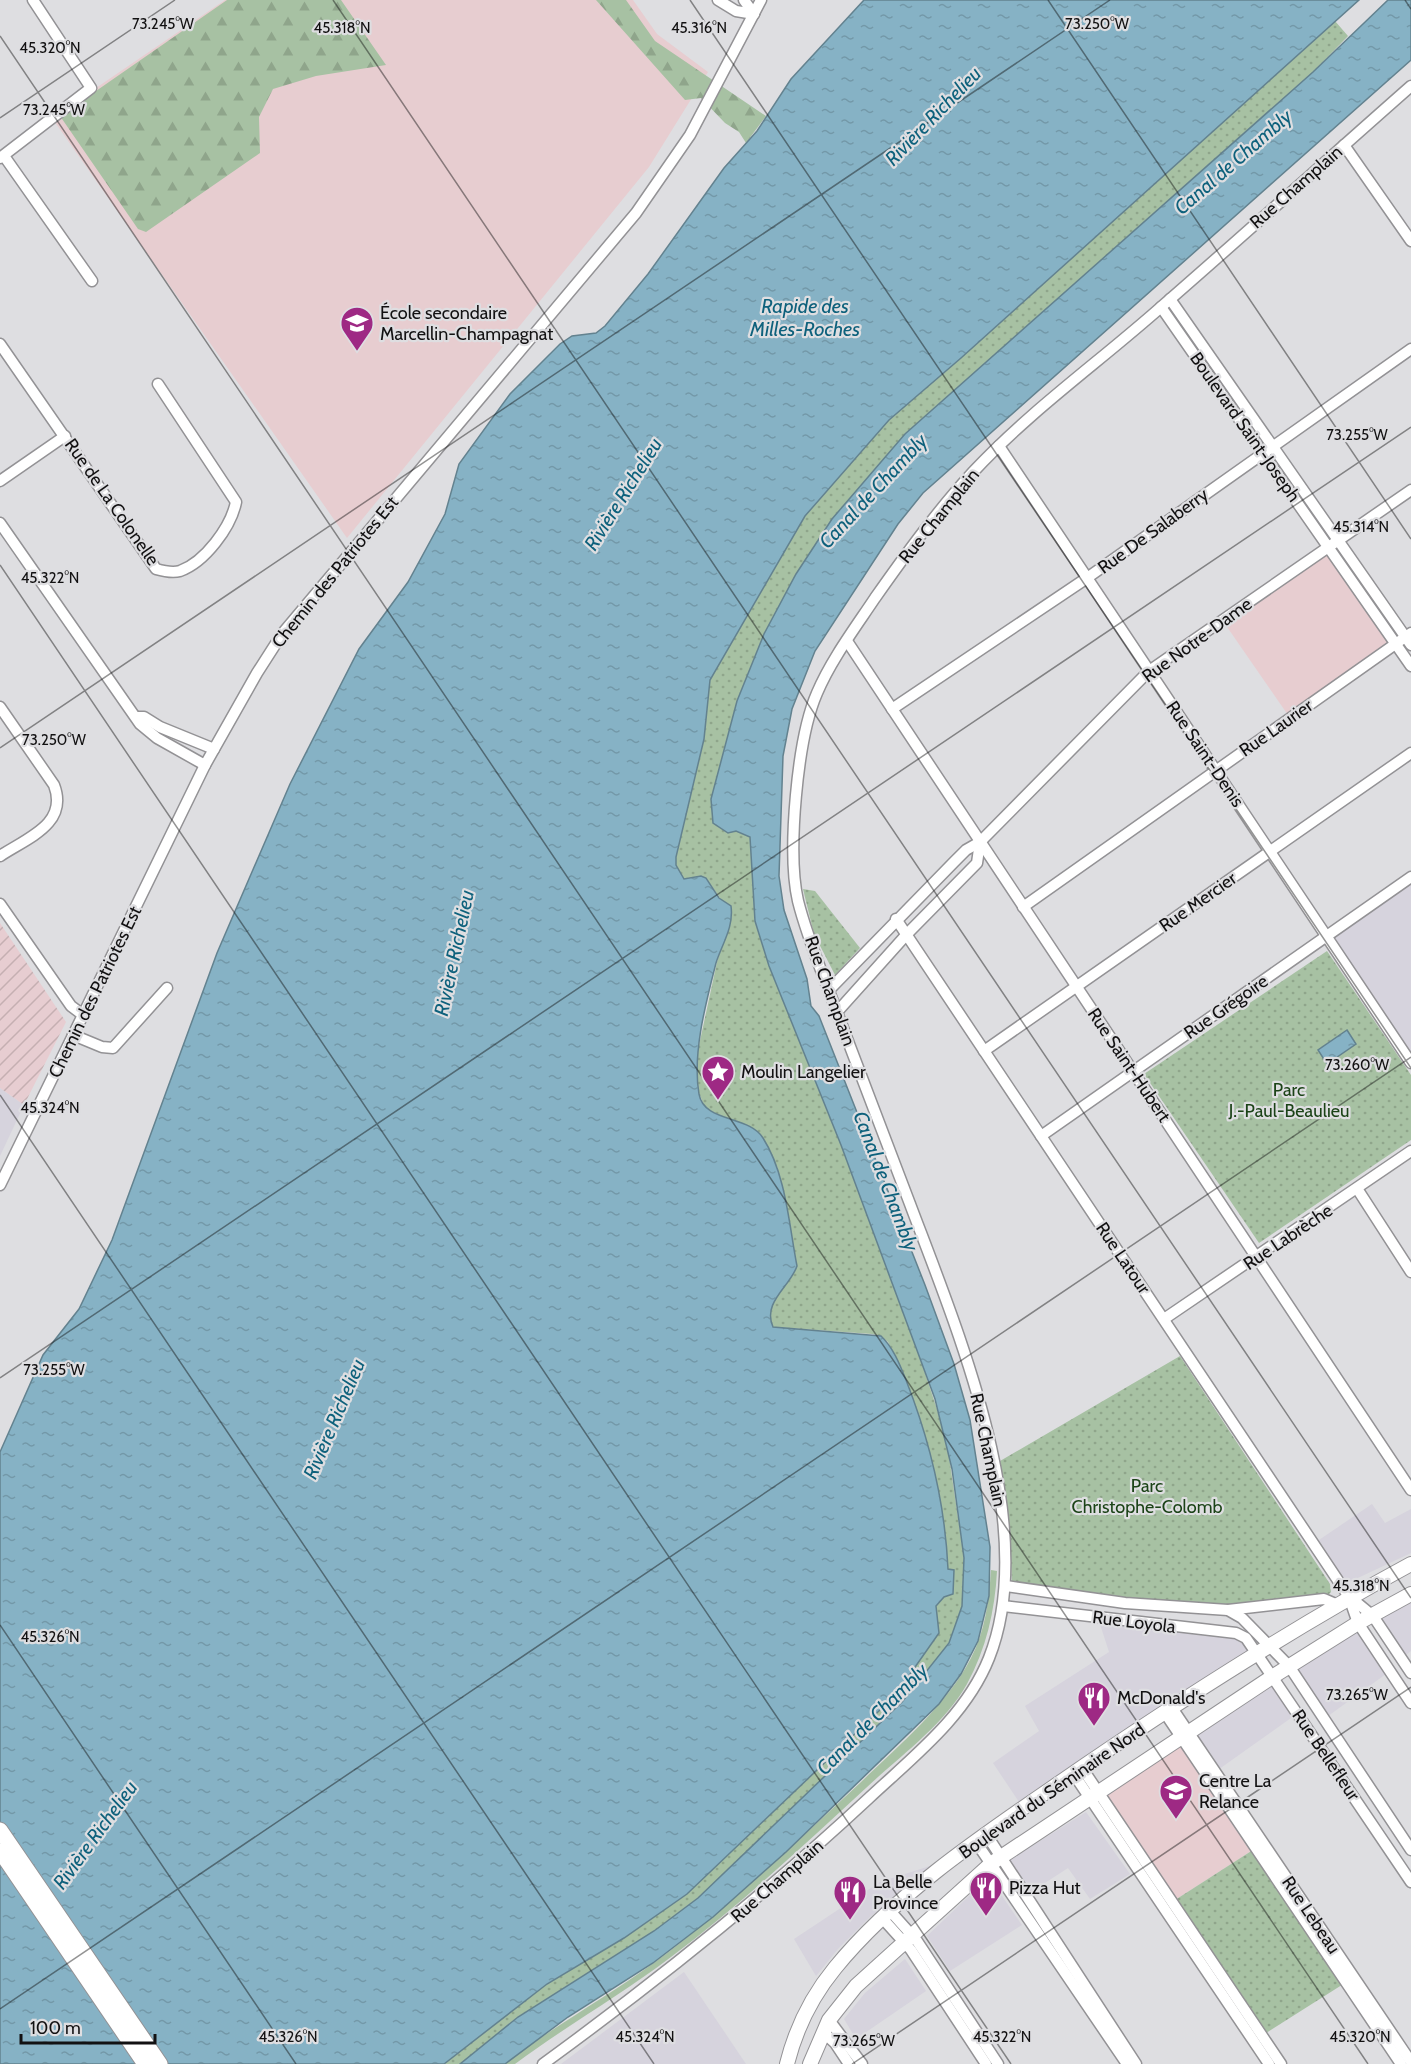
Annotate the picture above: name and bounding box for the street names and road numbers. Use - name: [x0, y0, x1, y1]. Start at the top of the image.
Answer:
- street label: Rue Champlain: [1245, 141, 1347, 233]
- street label: Boulevard Saint-Joseph: [1185, 348, 1305, 506]
- street label: Rue de La Colonelle: [60, 434, 164, 570]
- street label: Rue Champlain: [894, 464, 984, 568]
- street label: Rue De Salaberry: [1093, 484, 1213, 578]
- street label: Chemin des Patriotes Est: [267, 492, 403, 652]
- street label: Rue Notre-Dame: [1138, 593, 1256, 687]
- street label: Rue Laurier: [1235, 694, 1317, 761]
- street label: Rue Saint-Denis: [1161, 697, 1249, 811]
- street label: Rue Mercier: [1155, 867, 1241, 937]
- street label: Chemin des Patriotes Est: [44, 902, 146, 1082]
- street label: Rue Champlain: [800, 933, 860, 1049]
- street label: Rue Grégoire: [1180, 970, 1272, 1044]
- street label: Rue Saint-Hubert: [1083, 1004, 1175, 1126]
- street label: Rue Labrèche: [1239, 1199, 1337, 1275]
- street label: Rue Latour: [1091, 1218, 1155, 1298]
- street label: Rue Champlain: [965, 1391, 1011, 1509]
- street label: Rue Loyola: [1091, 1606, 1177, 1638]
- street label: Rue Bellefleur: [1287, 1705, 1365, 1805]
- street label: Boulevard du Séminaire Nord: [955, 1718, 1149, 1864]
- street label: Rue Champlain: [726, 1835, 828, 1927]
- street label: Rue Lebeau: [1277, 1872, 1345, 1958]

